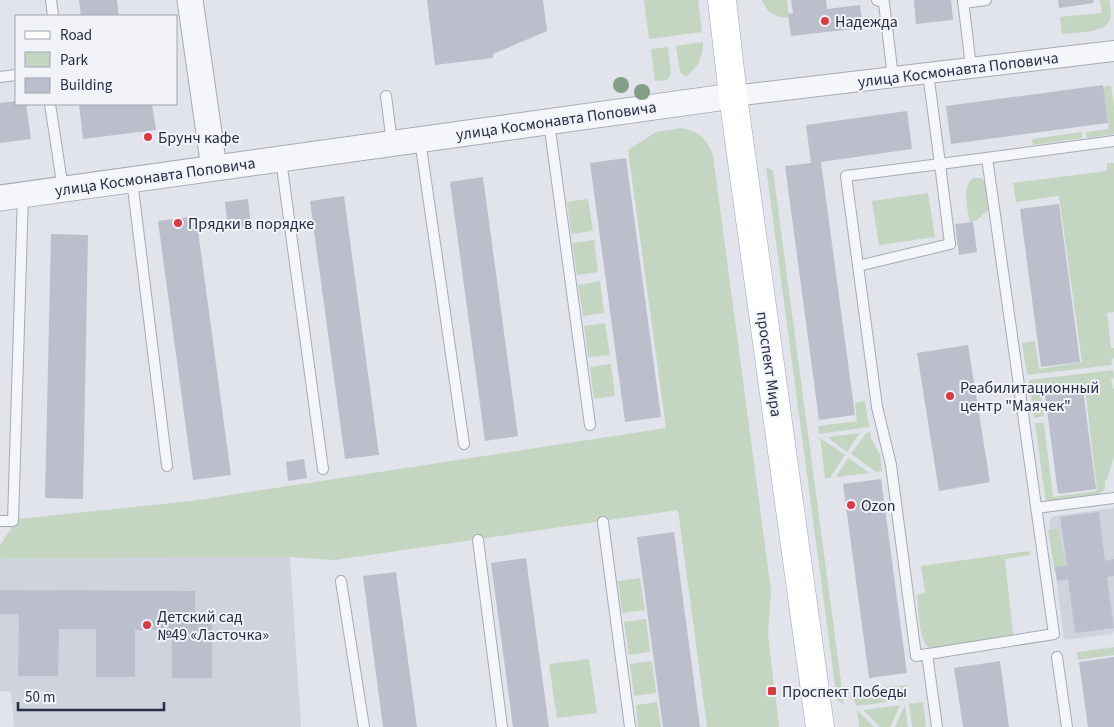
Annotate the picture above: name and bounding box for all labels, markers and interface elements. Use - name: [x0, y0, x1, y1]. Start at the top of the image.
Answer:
- place label: Надежда: [835, 11, 898, 33]
- legend: [15, 15, 178, 105]
- marker: Надежда: [819, 15, 831, 27]
- text: Road: [60, 25, 92, 46]
- street label: улица Космонавта Поповича: [856, 47, 1060, 93]
- text: Park: [60, 50, 89, 71]
- text: Building: [60, 75, 113, 96]
- street label: улица Космонавта Поповича: [455, 96, 658, 146]
- place label: Брунч кафе: [158, 127, 240, 149]
- marker: Брунч кафе: [142, 131, 154, 143]
- street label: улица Космонавта Поповича: [54, 152, 257, 202]
- place label: Прядки в порядке: [188, 213, 314, 235]
- marker: Прядки в порядке: [172, 217, 184, 229]
- street label: проспект Мира: [751, 310, 787, 418]
- place label: Реабилитационный центр "Маячек": [960, 377, 1099, 417]
- marker: Реабилитационный центр "Маячек": [944, 390, 956, 402]
- place label: Ozon: [861, 495, 896, 517]
- marker: Ozon: [845, 499, 857, 511]
- place label: Детский сад №49 «Ласточка»: [157, 606, 269, 646]
- marker: Детский сад №49 «Ласточка»: [141, 619, 153, 631]
- scale bar: [18, 680, 164, 712]
- place label: Проспект Победы: [782, 681, 907, 703]
- marker: Проспект Победы: [766, 685, 778, 697]
- text: 50 m: [25, 687, 55, 708]

